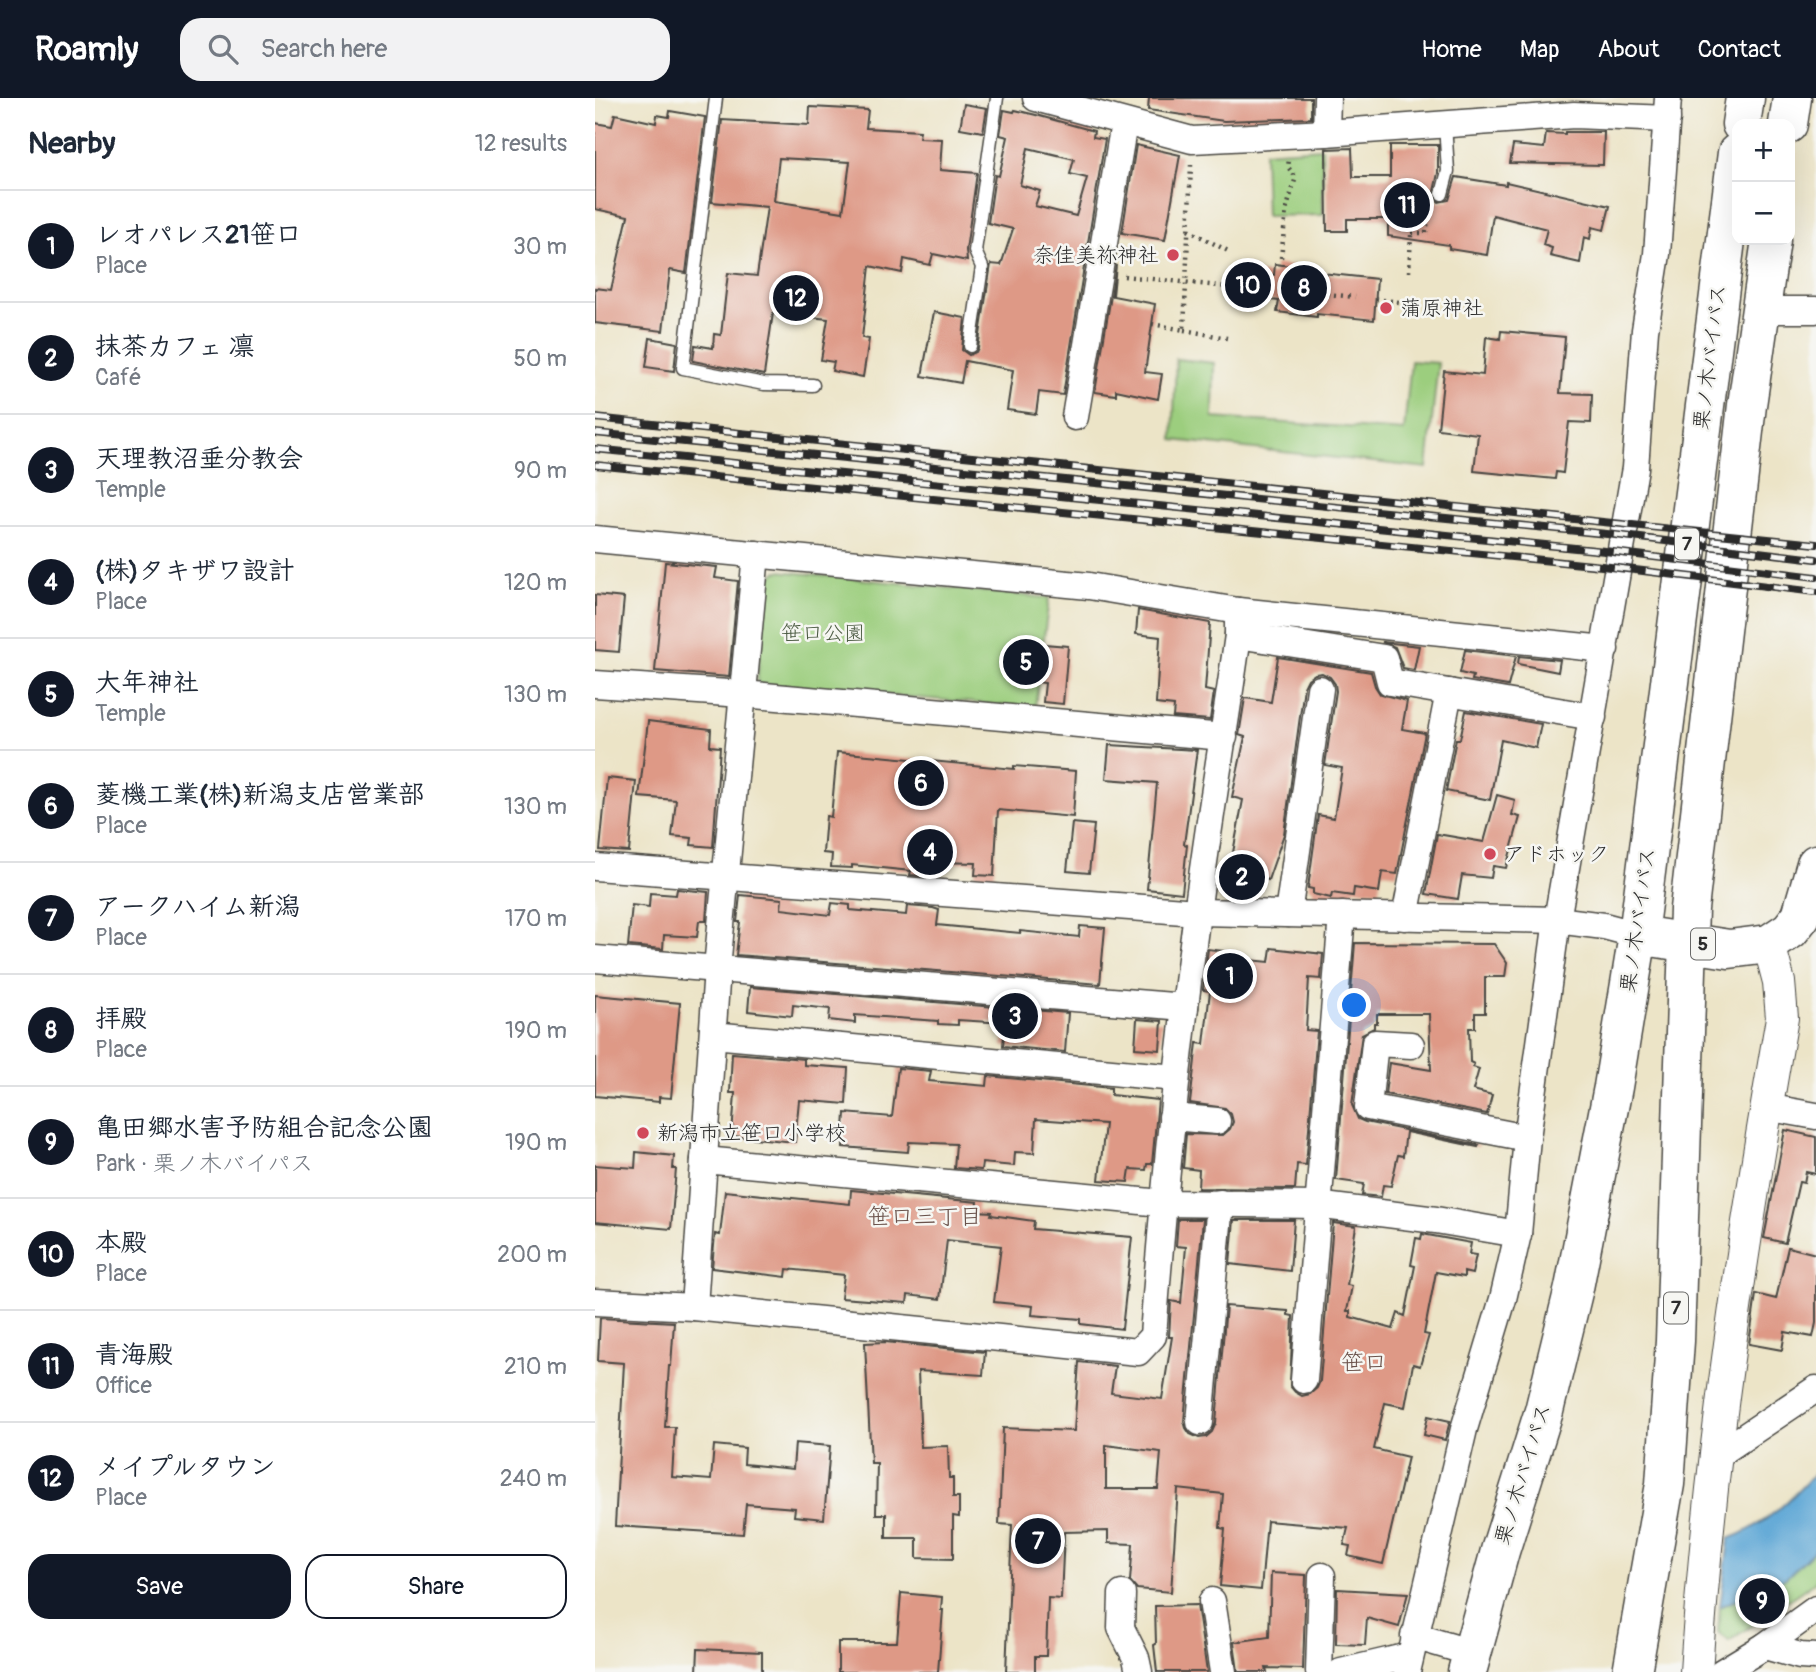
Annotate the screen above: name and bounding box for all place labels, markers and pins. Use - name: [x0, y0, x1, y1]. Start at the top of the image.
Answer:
- pin: 11: [1384, 179, 1430, 231]
- place label: 奈佳美祢神社: [1033, 242, 1159, 269]
- marker: 奈佳美祢神社: [1165, 247, 1181, 263]
- pin: 10: [1225, 259, 1271, 311]
- pin: 8: [1281, 262, 1327, 314]
- pin: 12: [773, 272, 819, 324]
- place label: 蒲原神社: [1400, 295, 1484, 322]
- marker: 蒲原神社: [1378, 300, 1394, 316]
- pin: 5: [1003, 636, 1049, 688]
- pin: 6: [898, 757, 944, 809]
- pin: 4: [907, 826, 953, 878]
- place label: アドホック: [1504, 841, 1609, 868]
- marker: アドホック: [1482, 846, 1498, 862]
- pin: 2: [1219, 851, 1265, 903]
- pin: 1: [1207, 950, 1253, 1002]
- pin: 3: [992, 990, 1038, 1042]
- place label: 新潟市立笹口小学校: [657, 1120, 846, 1147]
- marker: 新潟市立笹口小学校: [635, 1125, 651, 1141]
- pin: 7: [1015, 1515, 1061, 1567]
- pin: 9: [1739, 1575, 1785, 1627]

